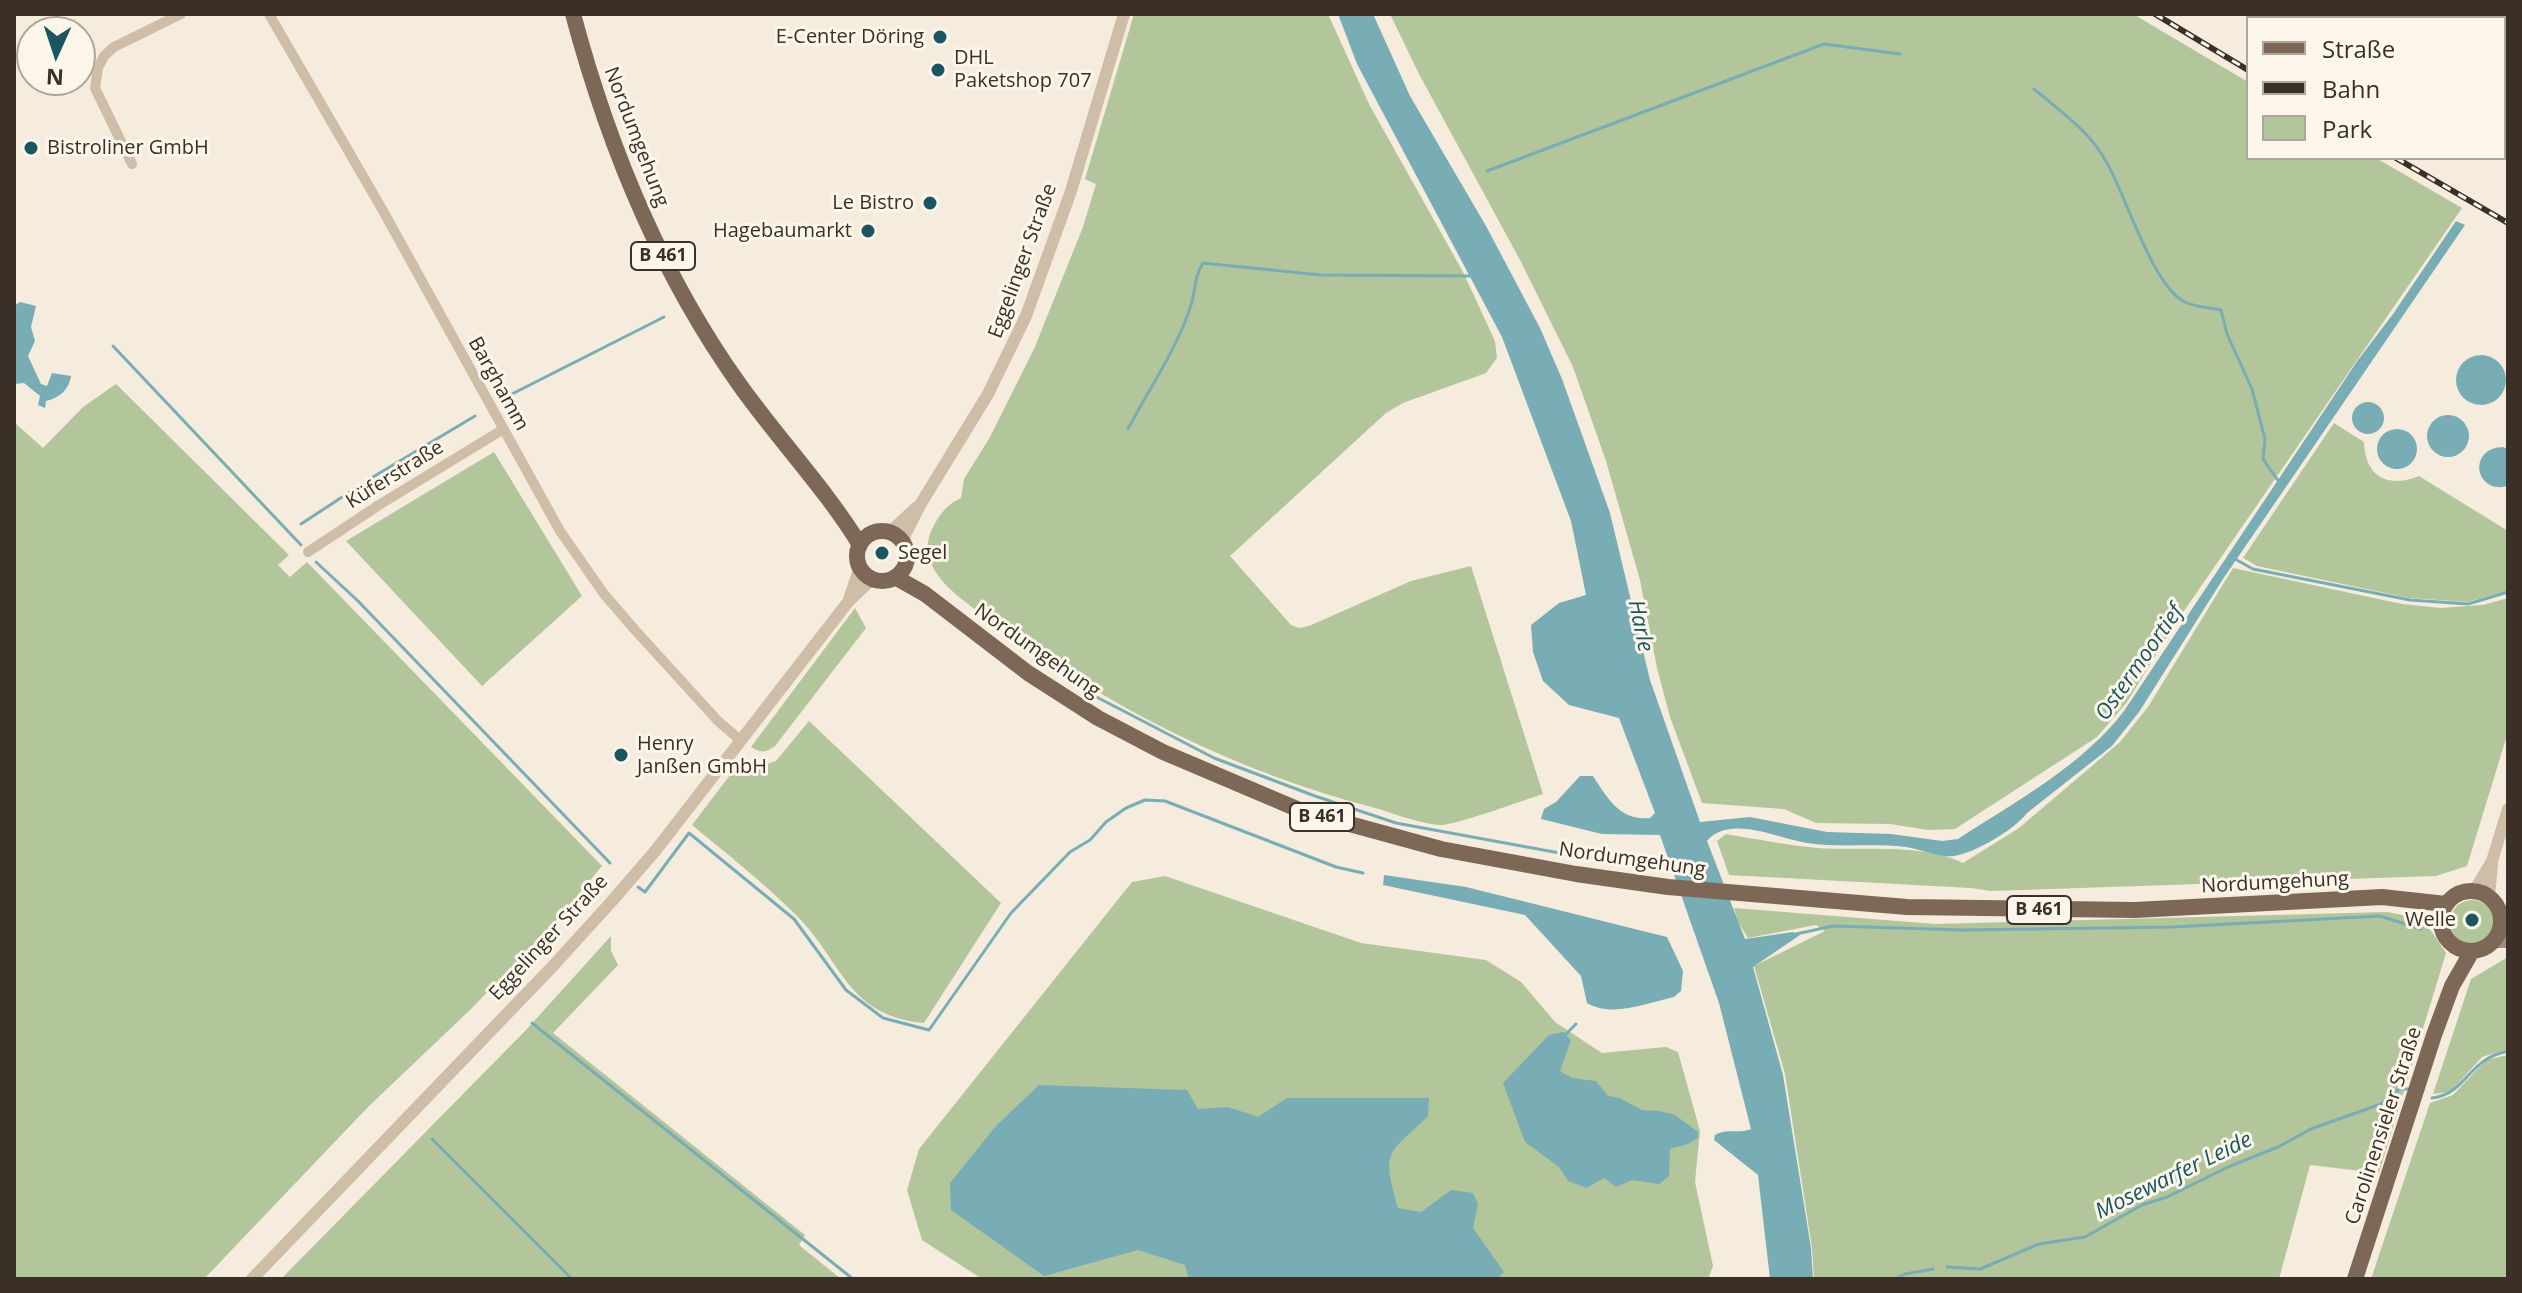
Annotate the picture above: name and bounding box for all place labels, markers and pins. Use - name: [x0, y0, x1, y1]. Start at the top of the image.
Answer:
- place label: E-Center Döring: [776, 25, 924, 49]
- marker: E-Center Döring: [931, 28, 949, 46]
- place label: DHL Paketshop 707: [954, 46, 1092, 93]
- marker: DHL Paketshop 707: [929, 61, 947, 79]
- place label: Bistroliner GmbH: [47, 136, 209, 160]
- marker: Bistroliner GmbH: [22, 139, 40, 157]
- place label: Le Bistro: [832, 191, 914, 215]
- marker: Le Bistro: [921, 194, 939, 212]
- place label: Hagebaumarkt: [713, 219, 852, 243]
- marker: Hagebaumarkt: [859, 222, 877, 240]
- place label: Segel: [898, 541, 947, 565]
- marker: Segel: [873, 544, 891, 562]
- place label: Henry Janßen GmbH: [637, 732, 767, 779]
- marker: Henry Janßen GmbH: [612, 746, 630, 764]
- place label: Welle: [2405, 908, 2456, 932]
- marker: Welle: [2463, 911, 2481, 929]

